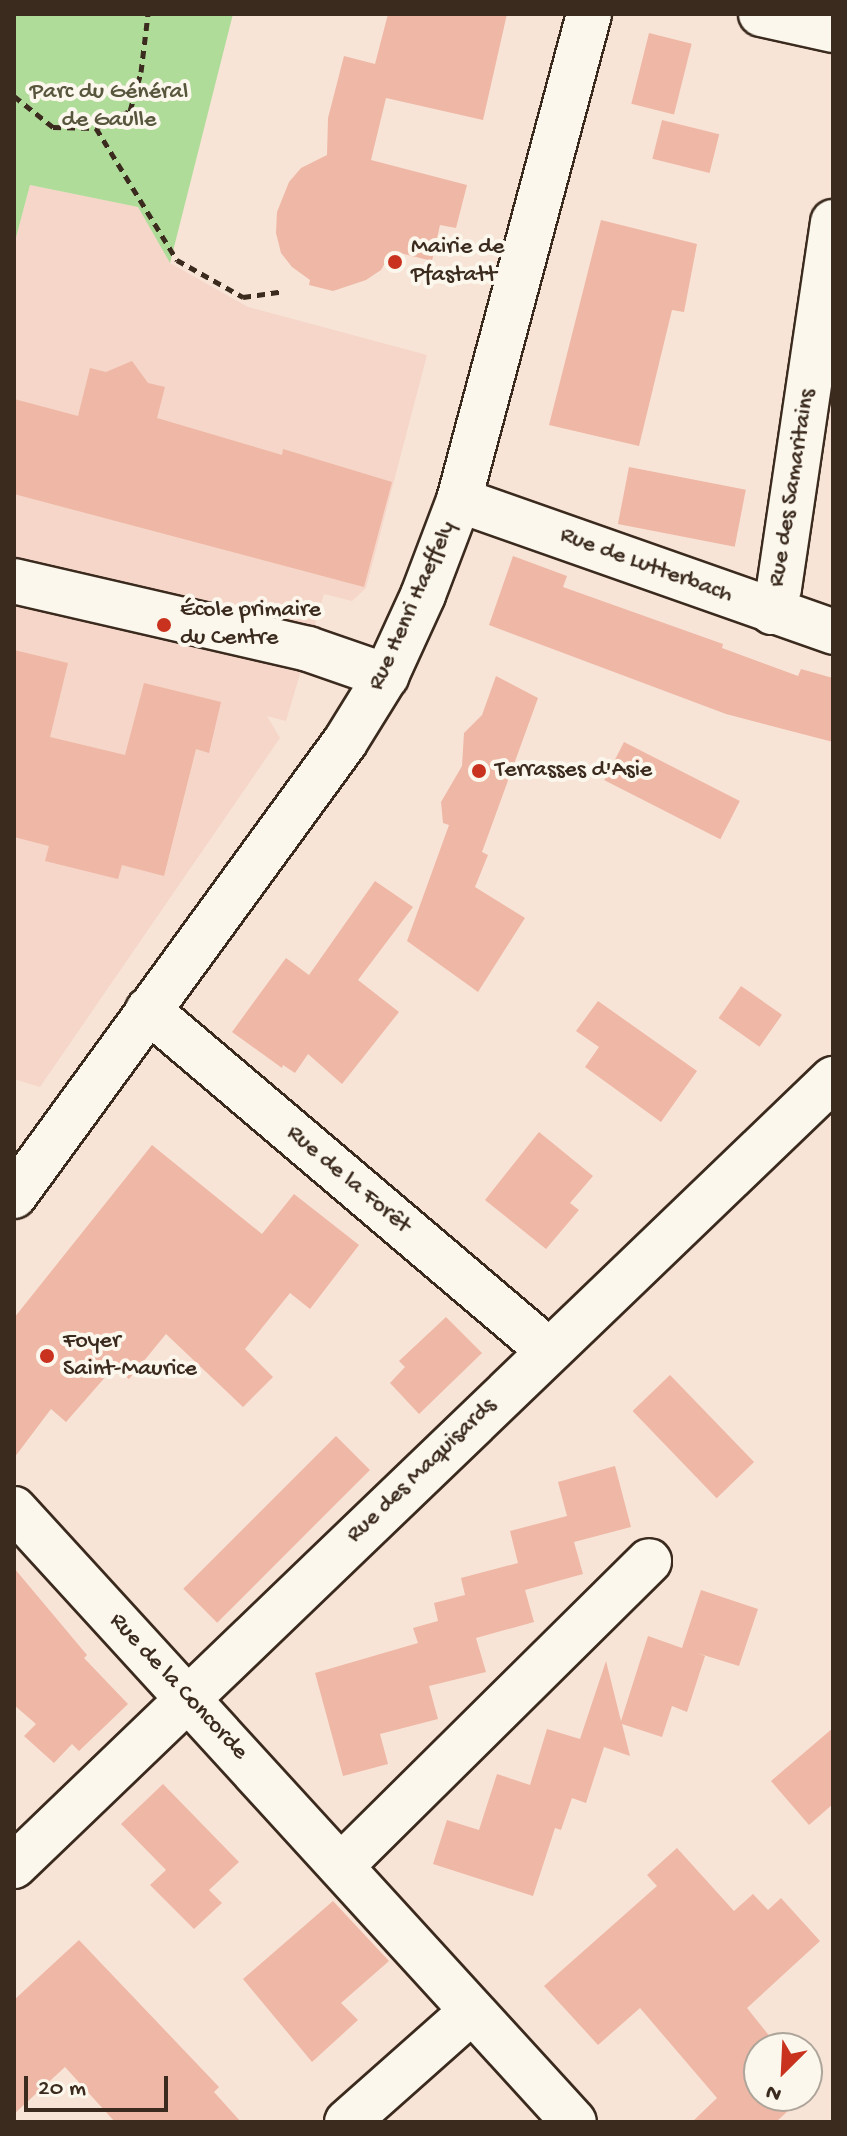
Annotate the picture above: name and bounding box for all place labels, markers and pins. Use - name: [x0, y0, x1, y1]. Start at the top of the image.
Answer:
- place label: Mairie de Pfastatt: [411, 234, 504, 290]
- marker: Mairie de Pfastatt: [386, 253, 404, 271]
- place label: École primaire du Centre: [180, 597, 321, 653]
- marker: École primaire du Centre: [155, 616, 173, 634]
- place label: Terrasses d'Asie: [495, 757, 652, 785]
- marker: Terrasses d'Asie: [470, 762, 488, 780]
- place label: Foyer Saint-Maurice: [63, 1328, 197, 1384]
- marker: Foyer Saint-Maurice: [38, 1347, 56, 1365]

